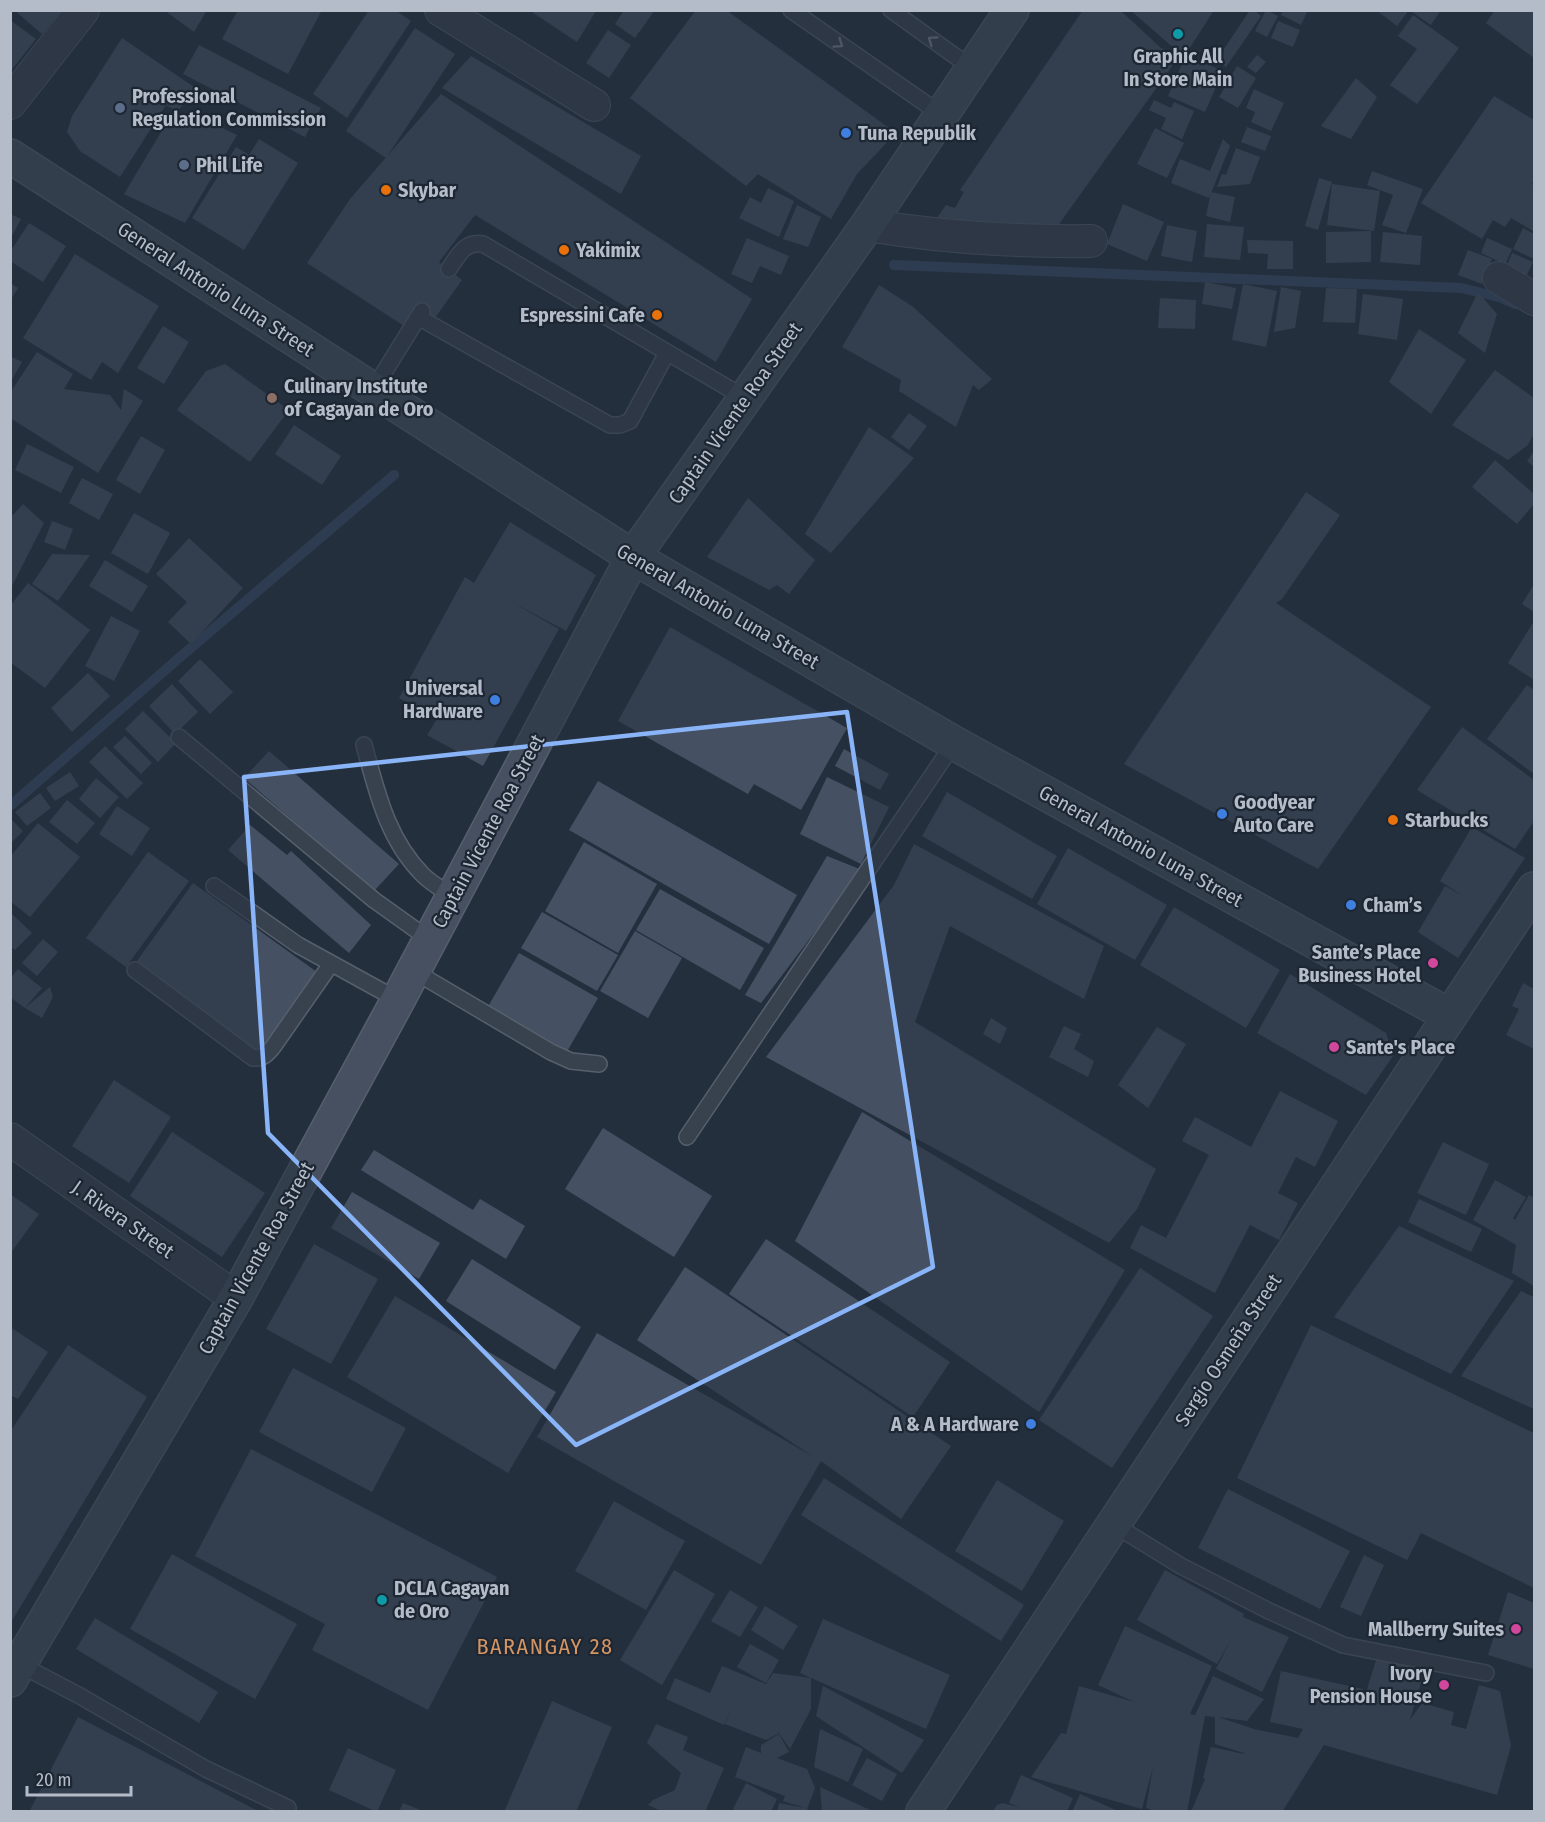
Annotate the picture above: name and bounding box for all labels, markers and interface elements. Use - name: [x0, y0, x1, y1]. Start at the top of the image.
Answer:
- marker: Graphic All In Store Main: [1171, 27, 1185, 41]
- one-way arrow: [928, 36, 939, 47]
- one-way arrow: [833, 37, 844, 48]
- place label: Graphic All In Store Main: [1124, 44, 1232, 91]
- place label: Professional Regulation Commission: [132, 84, 326, 131]
- marker: Professional Regulation Commission: [113, 101, 127, 115]
- place label: Tuna Republik: [858, 121, 977, 145]
- marker: Tuna Republik: [839, 126, 853, 140]
- place label: Phil Life: [196, 153, 263, 177]
- marker: Phil Life: [177, 158, 191, 172]
- place label: Skybar: [398, 178, 457, 202]
- marker: Skybar: [379, 183, 393, 197]
- street label: General Antonio Luna Street: [113, 216, 319, 362]
- place label: Yakimix: [575, 238, 641, 262]
- marker: Yakimix: [557, 243, 571, 257]
- place label: Espressini Cafe: [520, 303, 645, 327]
- marker: Espressini Cafe: [650, 308, 664, 322]
- street label: Captain Vicente Roa Street: [663, 317, 807, 508]
- place label: Culinary Institute of Cagayan de Oro: [284, 374, 434, 421]
- marker: Culinary Institute of Cagayan de Oro: [265, 391, 279, 405]
- street label: General Antonio Luna Street: [613, 538, 824, 674]
- place label: Universal Hardware: [403, 676, 484, 723]
- marker: Universal Hardware: [488, 693, 502, 707]
- street label: Captain Vicente Roa Street: [427, 730, 550, 932]
- street label: General Antonio Luna Street: [1035, 780, 1248, 912]
- place label: Goodyear Auto Care: [1233, 790, 1315, 837]
- marker: Goodyear Auto Care: [1215, 807, 1229, 821]
- place label: Starbucks: [1405, 808, 1489, 832]
- marker: Starbucks: [1386, 813, 1400, 827]
- place label: Cham’s: [1363, 893, 1422, 917]
- marker: Cham’s: [1344, 898, 1358, 912]
- place label: Sante’s Place Business Hotel: [1298, 940, 1422, 987]
- marker: Sante’s Place Business Hotel: [1426, 956, 1440, 970]
- place label: Sante's Place: [1346, 1035, 1455, 1059]
- marker: Sante's Place: [1327, 1040, 1341, 1054]
- street label: Captain Vicente Roa Street: [193, 1157, 319, 1358]
- street label: J. Rivera Street: [67, 1175, 179, 1263]
- street label: Sergio Osmeña Street: [1170, 1269, 1286, 1431]
- place label: A & A Hardware: [890, 1412, 1019, 1436]
- marker: A & A Hardware: [1024, 1417, 1038, 1431]
- place label: DCLA Cagayan de Oro: [394, 1576, 509, 1623]
- marker: DCLA Cagayan de Oro: [375, 1593, 389, 1607]
- place label: Mallberry Suites: [1368, 1617, 1504, 1641]
- marker: Mallberry Suites: [1509, 1622, 1523, 1636]
- district label: BARANGAY 28: [477, 1633, 613, 1660]
- place label: Ivory Pension House: [1310, 1661, 1432, 1708]
- marker: Ivory Pension House: [1437, 1678, 1451, 1692]
- scale bar: [27, 1759, 130, 1797]
- text: 20 m: [36, 1769, 71, 1791]

